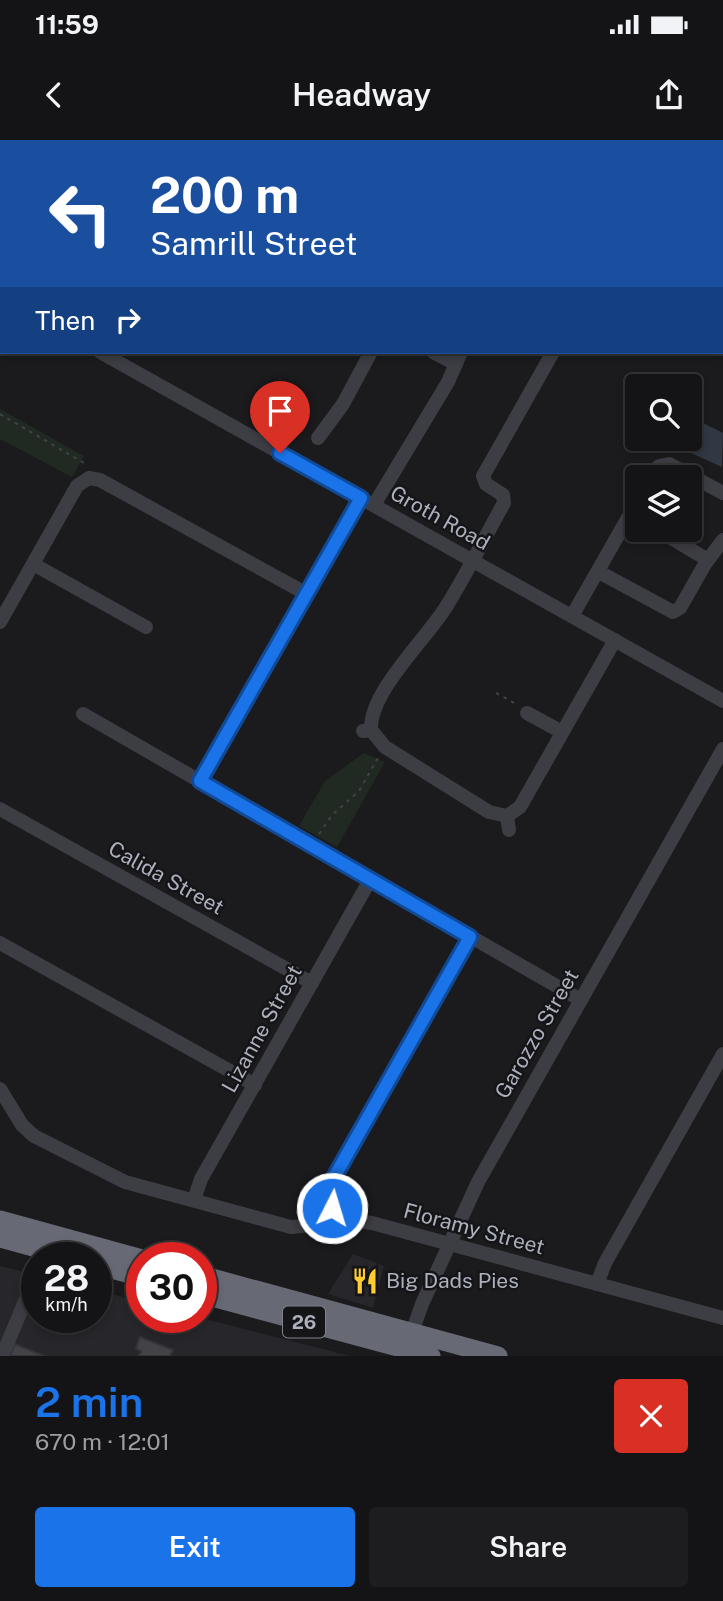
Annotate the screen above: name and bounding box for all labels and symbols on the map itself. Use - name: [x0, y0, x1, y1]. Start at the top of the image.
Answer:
- pin: [250, 381, 310, 453]
- street label: Groth Road: [386, 480, 494, 555]
- street label: Calida Street: [104, 836, 228, 920]
- street label: Lizanne Street: [216, 961, 307, 1097]
- street label: Garozzo Street: [489, 965, 584, 1103]
- position arrow: [295, 1171, 369, 1245]
- street label: Floramy Street: [401, 1198, 547, 1259]
- speed limit sign: 30: [126, 1242, 217, 1333]
- restaurant icon: Big Dads Pies: [350, 1266, 380, 1296]
- place label: Big Dads Pies: [386, 1268, 519, 1293]
- road number: 26: [283, 1306, 325, 1338]

